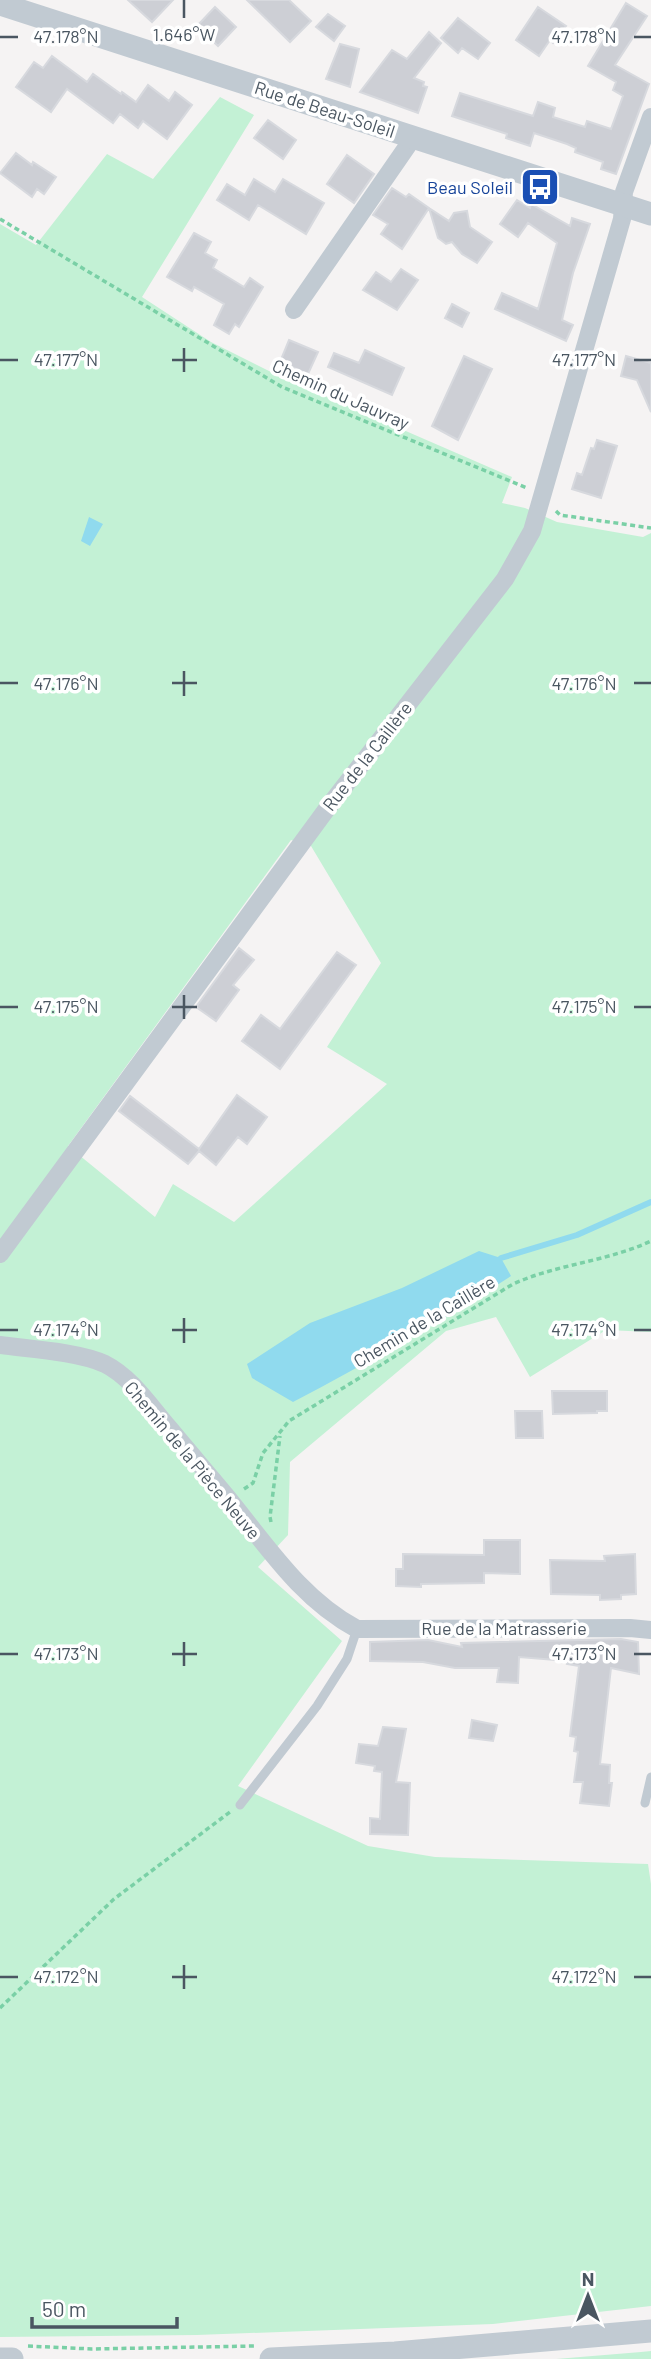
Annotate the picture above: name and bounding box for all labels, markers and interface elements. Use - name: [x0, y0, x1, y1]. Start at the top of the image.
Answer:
- text: 1.646°W: [153, 23, 215, 45]
- text: 47.178°N: [33, 25, 99, 47]
- text: 47.178°N: [551, 25, 617, 47]
- street label: Rue de Beau-Soleil: [252, 76, 398, 142]
- bus stop icon: Beau Soleil: [519, 166, 561, 208]
- place label: Beau Soleil: [427, 176, 513, 198]
- text: 47.177°N: [34, 348, 98, 370]
- text: 47.177°N: [552, 348, 616, 370]
- street label: Chemin du Jauvray: [269, 354, 413, 434]
- text: 47.176°N: [33, 672, 99, 694]
- text: 47.176°N: [551, 672, 617, 694]
- street label: Rue de la Caillère: [318, 697, 416, 815]
- text: 47.175°N: [33, 995, 99, 1017]
- text: 47.175°N: [551, 995, 617, 1017]
- street label: Chemin de la Caillère: [349, 1270, 499, 1372]
- text: 47.174°N: [33, 1318, 99, 1340]
- text: 47.174°N: [551, 1318, 617, 1340]
- street label: Chemin de la Pièce Neuve: [120, 1377, 266, 1543]
- street label: Rue de la Matrasserie: [421, 1617, 587, 1639]
- text: 47.173°N: [33, 1642, 99, 1664]
- text: 47.173°N: [551, 1642, 617, 1664]
- text: 47.172°N: [33, 1965, 99, 1987]
- text: 47.172°N: [551, 1965, 617, 1987]
- north arrow: [553, 2261, 623, 2331]
- text: N: [582, 2267, 594, 2290]
- scale bar: [32, 2286, 177, 2330]
- text: 50 m: [42, 2296, 86, 2321]

